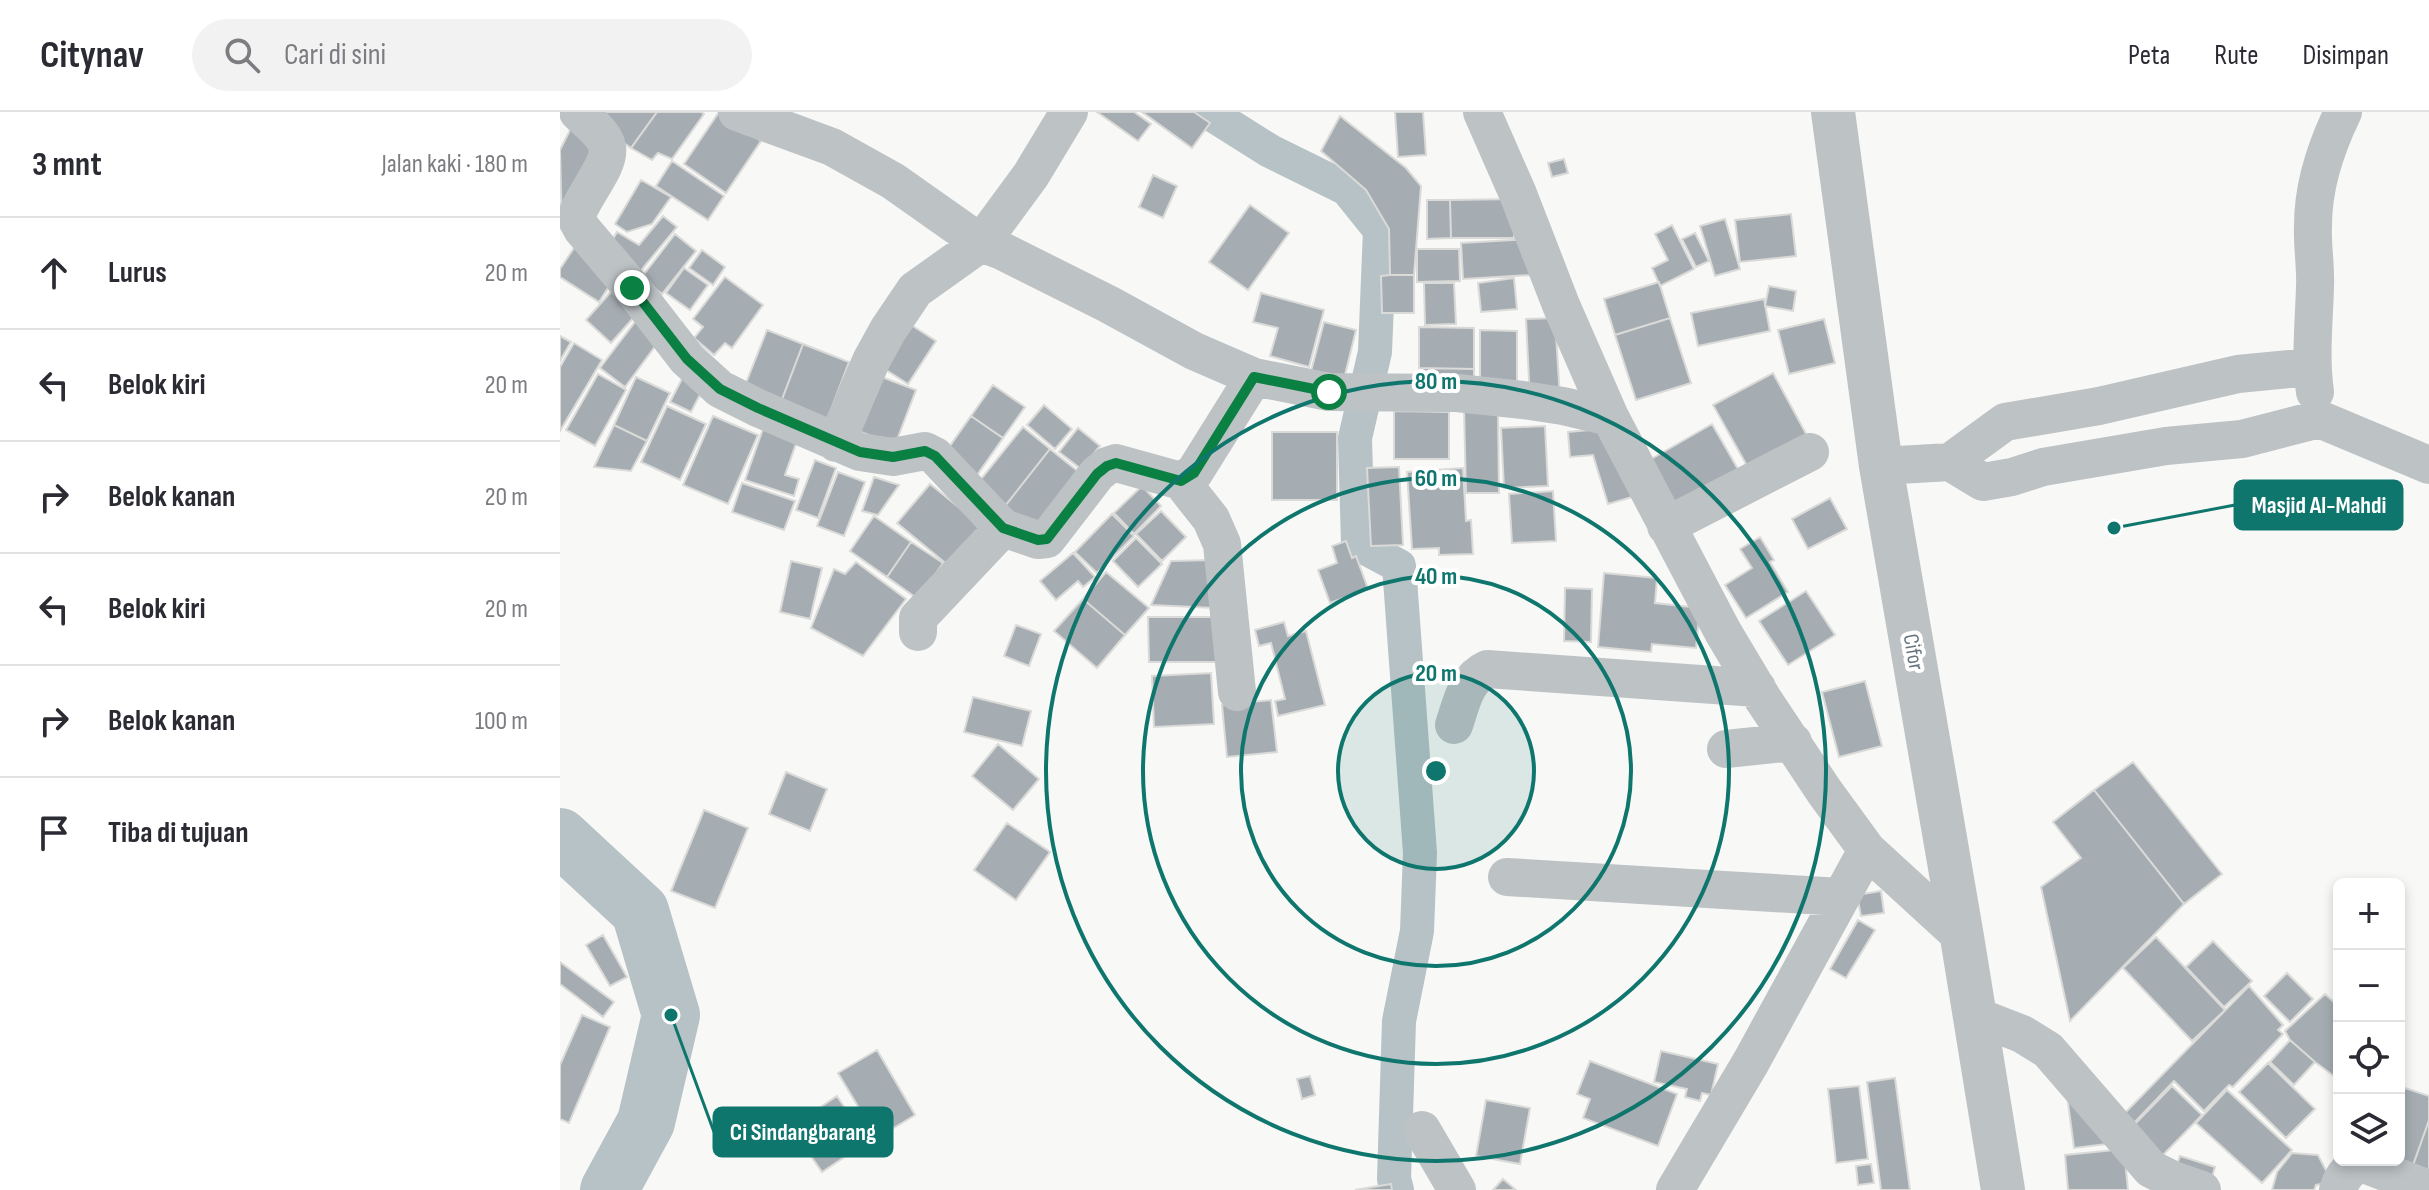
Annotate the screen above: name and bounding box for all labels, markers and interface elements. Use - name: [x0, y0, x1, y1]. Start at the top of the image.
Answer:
- search box: [192, 19, 752, 91]
- text: Citynav: [40, 33, 144, 78]
- icon: search: [220, 33, 264, 77]
- text: Cari di sini: [284, 37, 386, 73]
- text: Peta: [2128, 39, 2170, 72]
- text: Rute: [2214, 39, 2258, 72]
- text: Disimpan: [2302, 39, 2389, 72]
- text: 3 mnt: [32, 144, 102, 185]
- text: Jalan kaki · 180 m: [381, 149, 528, 180]
- icon: ahead: [32, 251, 76, 295]
- text: Lurus: [108, 255, 167, 291]
- text: 20 m: [485, 258, 528, 289]
- route end: [614, 270, 650, 306]
- icon: left: [32, 363, 76, 407]
- text: Belok kiri: [108, 367, 206, 403]
- text: 80 m: [1415, 367, 1457, 396]
- text: 20 m: [485, 370, 528, 401]
- route start: [1311, 374, 1347, 410]
- text: 60 m: [1415, 464, 1457, 493]
- icon: right: [32, 475, 76, 519]
- text: Belok kanan: [108, 479, 235, 515]
- callout: Masjid Al-Mahdi: [2235, 481, 2402, 529]
- text: 20 m: [485, 482, 528, 513]
- text: Masjid Al-Mahdi: [2252, 491, 2387, 520]
- text: 40 m: [1415, 562, 1457, 591]
- icon: left: [32, 587, 76, 631]
- text: Belok kiri: [108, 591, 206, 627]
- text: 20 m: [485, 594, 528, 625]
- street label: Cifor: [1897, 632, 1929, 672]
- text: 20 m: [1415, 659, 1457, 688]
- icon: right: [32, 699, 76, 743]
- text: Belok kanan: [108, 703, 235, 739]
- text: 100 m: [475, 706, 528, 737]
- centre of rings: [1422, 757, 1450, 785]
- icon: arrive: [32, 811, 76, 855]
- text: Tiba di tujuan: [108, 815, 249, 851]
- map controls: [2333, 878, 2405, 1166]
- button: +: [2333, 878, 2405, 950]
- button: −: [2333, 950, 2405, 1022]
- button: locate: [2333, 1022, 2405, 1094]
- button: layers: [2333, 1094, 2405, 1166]
- callout: Ci Sindangbarang: [714, 1108, 892, 1156]
- text: Ci Sindangbarang: [730, 1118, 876, 1147]

